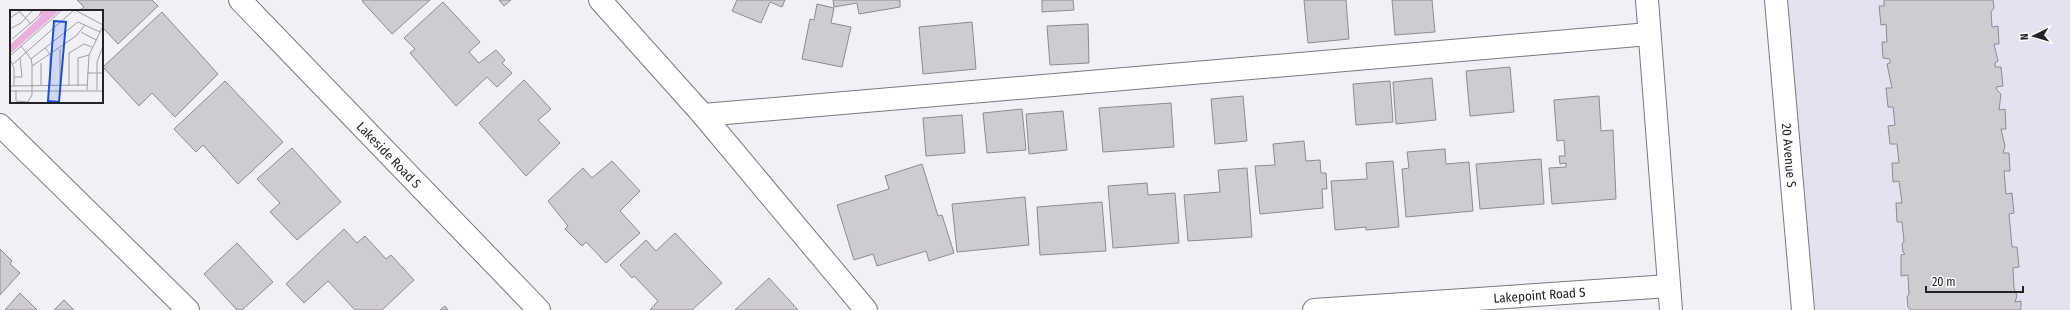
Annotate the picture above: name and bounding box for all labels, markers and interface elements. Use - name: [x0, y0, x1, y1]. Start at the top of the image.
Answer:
- inset map: [10, 10, 103, 103]
- north arrow: [2014, 16, 2054, 56]
- text: N: [2018, 33, 2031, 41]
- street label: Lakeside Road S: [354, 119, 425, 191]
- street label: 20 Avenue S: [1779, 123, 1800, 188]
- scale bar: [1926, 268, 2023, 294]
- text: 20 m: [1932, 275, 1956, 289]
- street label: Lakepoint Road S: [1493, 284, 1586, 305]

